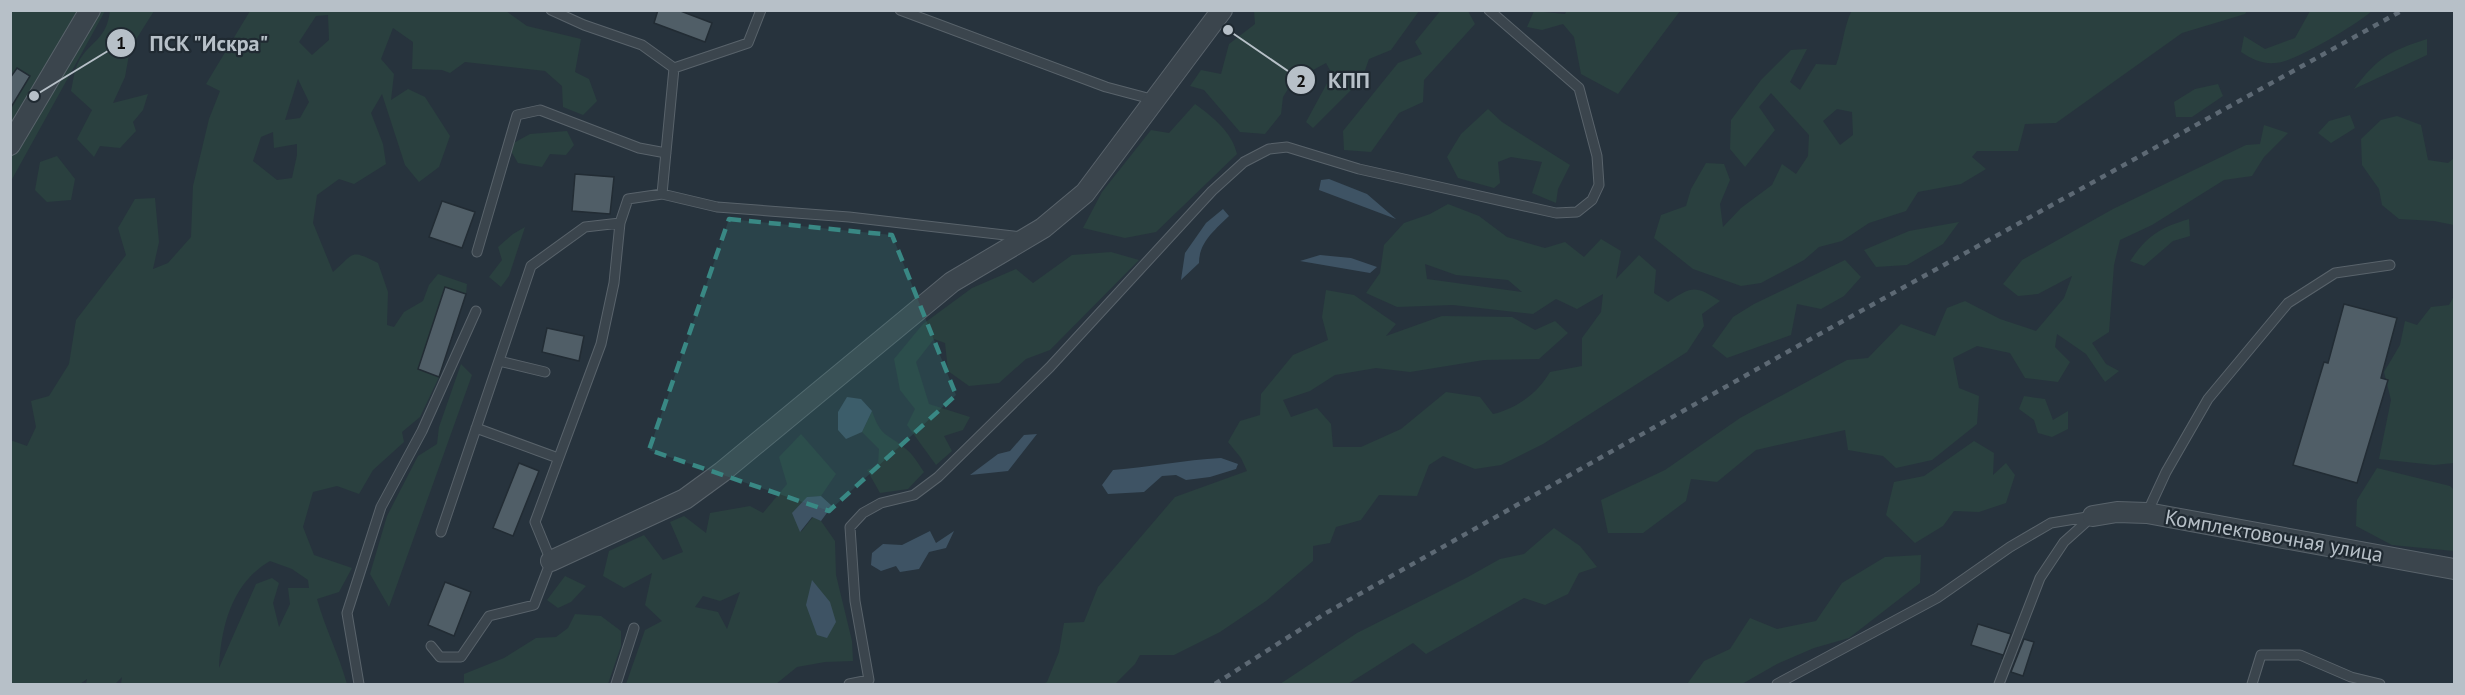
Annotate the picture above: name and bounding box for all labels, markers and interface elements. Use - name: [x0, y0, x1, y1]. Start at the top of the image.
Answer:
- callout: ПСК "Искра": [106, 23, 281, 63]
- text: ПСК "Искра": [150, 29, 268, 57]
- text: 1: [116, 31, 126, 54]
- callout: КПП: [1286, 60, 1382, 100]
- text: КПП: [1328, 66, 1370, 94]
- text: 2: [1296, 69, 1306, 92]
- street label: Комплектовочная улица: [2163, 503, 2385, 568]

